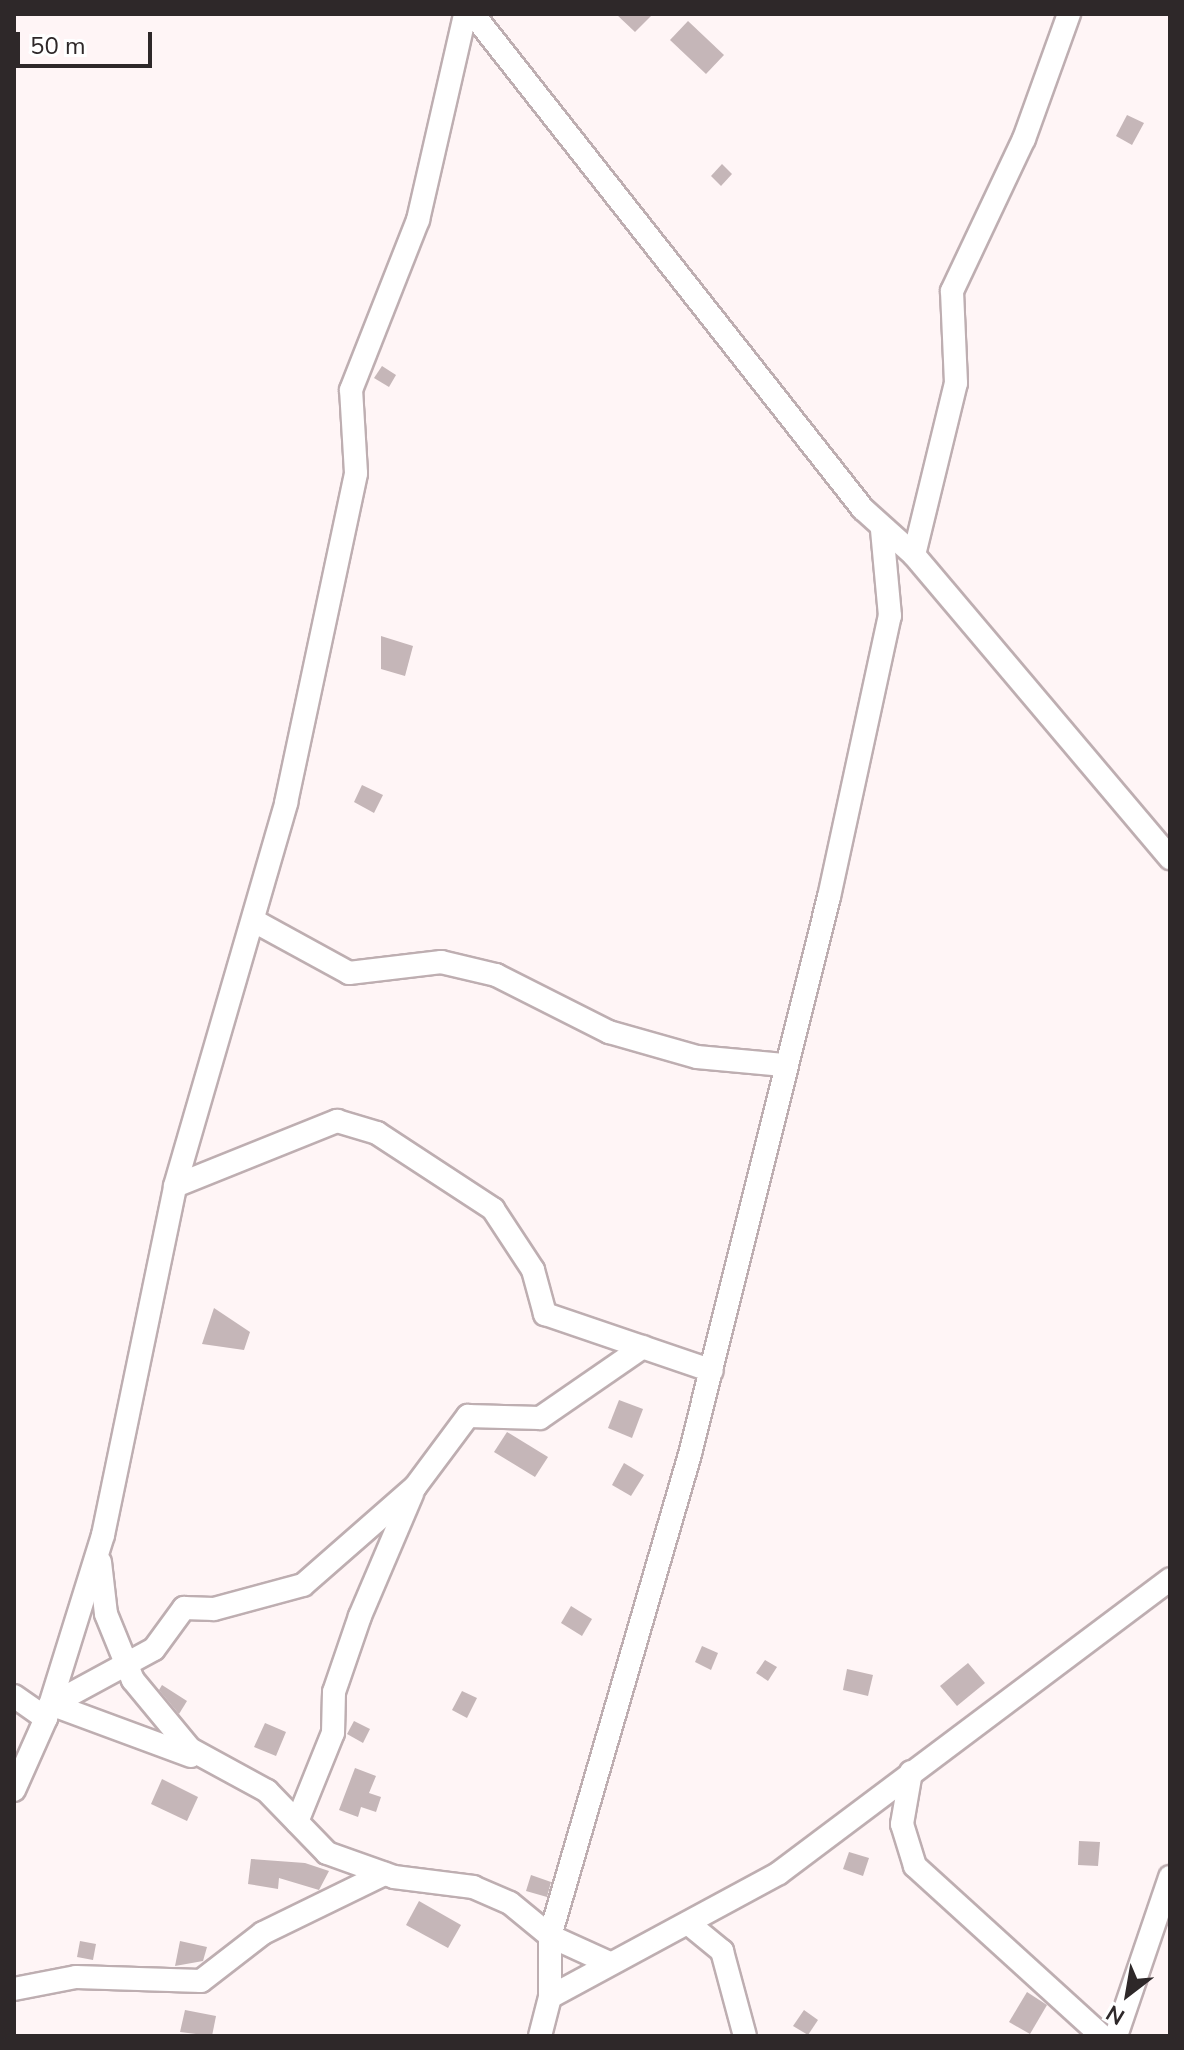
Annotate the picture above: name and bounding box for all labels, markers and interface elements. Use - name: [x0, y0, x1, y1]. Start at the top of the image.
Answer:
- scale bar: [20, 16, 156, 66]
- text: 50 m: [30, 30, 86, 62]
- north arrow: [1088, 1954, 1168, 2034]
- text: N: [1101, 1997, 1130, 2032]

